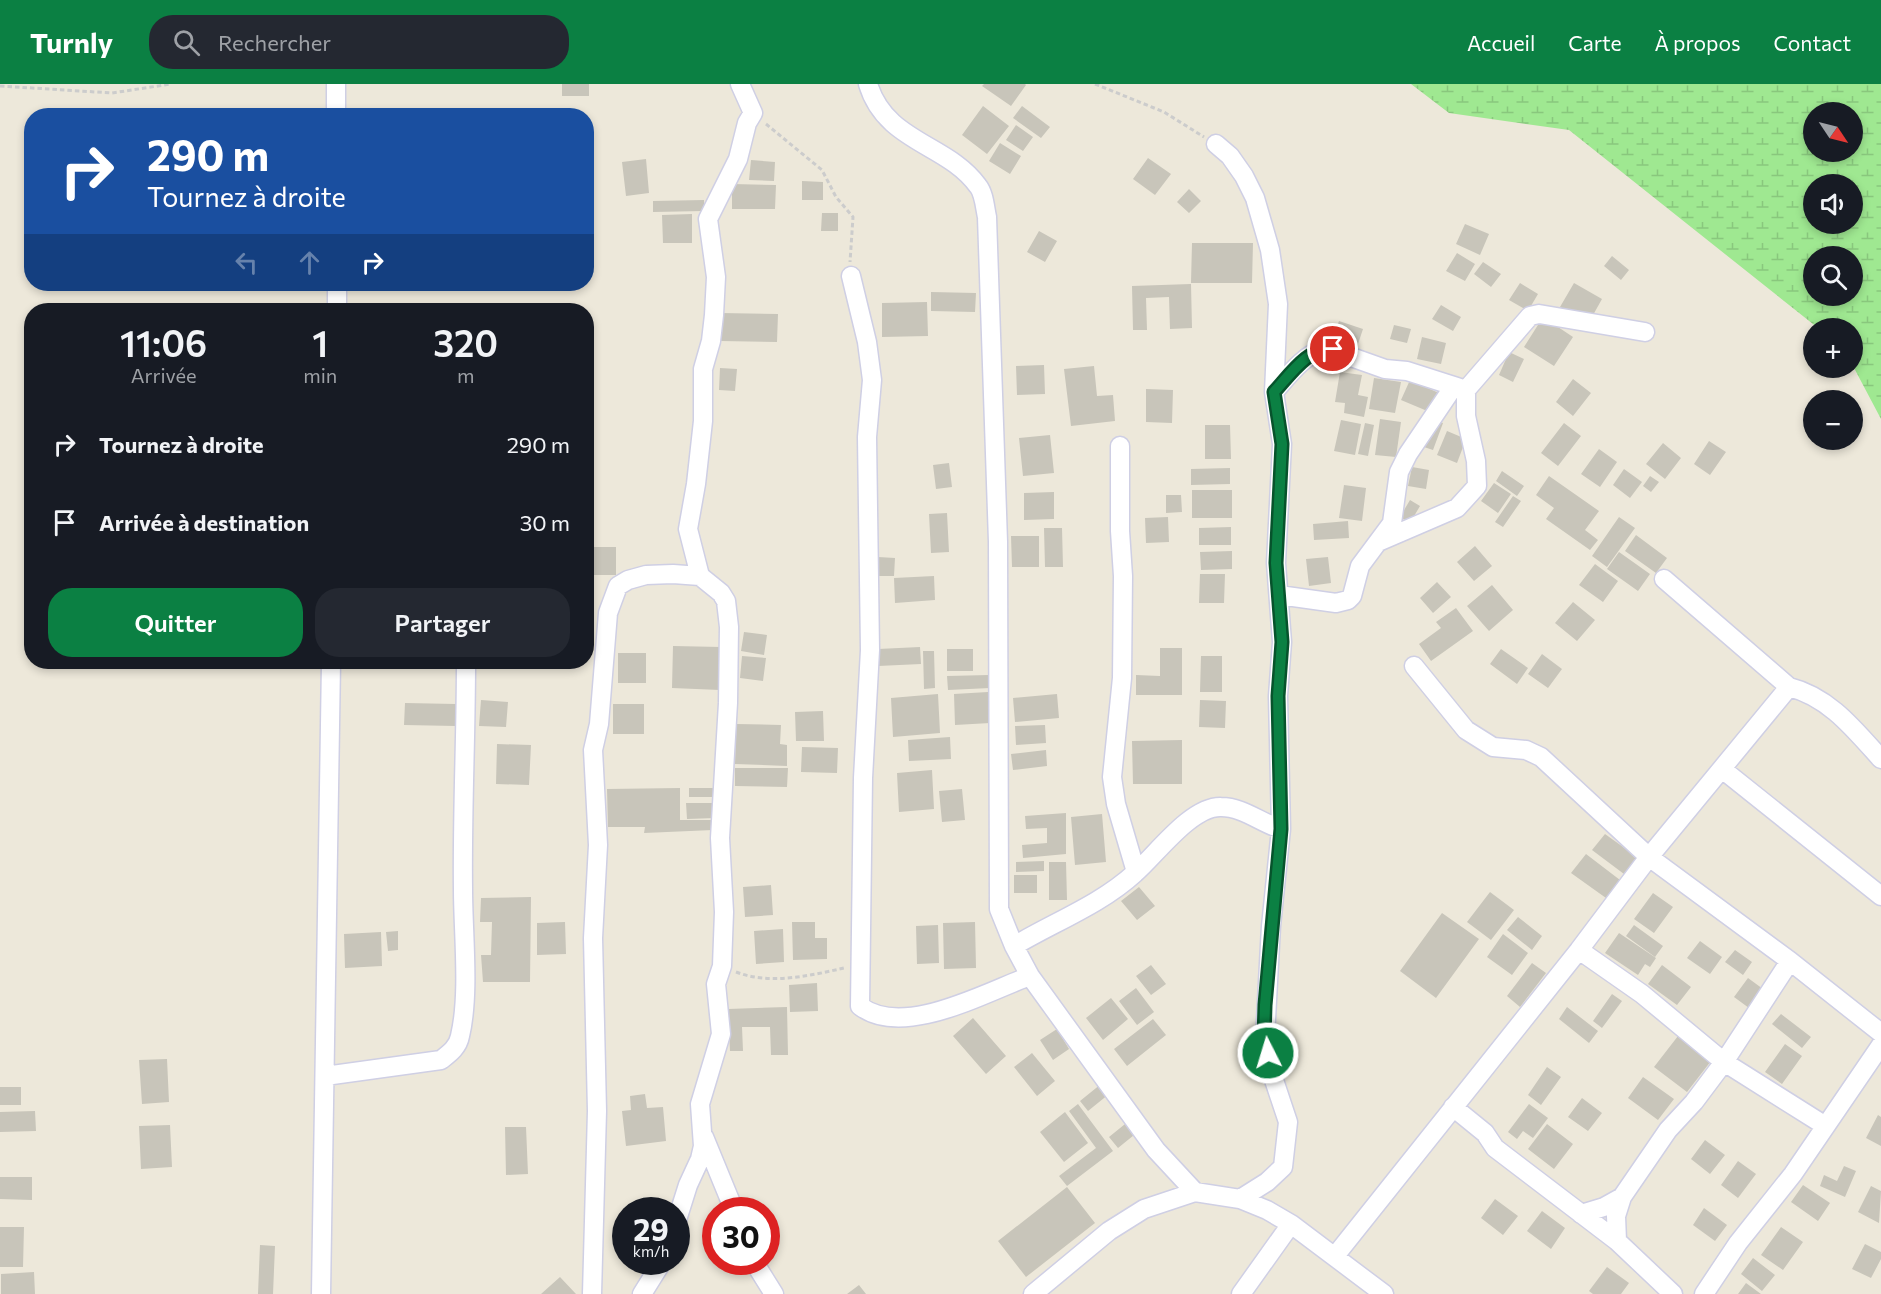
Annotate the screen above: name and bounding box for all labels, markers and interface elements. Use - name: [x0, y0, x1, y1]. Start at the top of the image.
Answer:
- search box: [149, 15, 569, 69]
- text: Turnly: [30, 25, 113, 59]
- icon: search: [170, 26, 203, 59]
- text: Rechercher: [218, 29, 331, 56]
- text: Accueil: [1467, 30, 1535, 55]
- text: Carte: [1568, 30, 1622, 55]
- text: À propos: [1655, 30, 1740, 55]
- text: Contact: [1773, 30, 1851, 55]
- north arrow: [1803, 102, 1863, 162]
- map controls: [1803, 102, 1863, 450]
- text: 290 m: [147, 128, 269, 180]
- icon: right: [48, 132, 126, 210]
- button: sound: [1803, 174, 1863, 234]
- text: Tournez à droite: [147, 180, 346, 213]
- icon: left: [230, 246, 263, 279]
- icon: ahead: [293, 246, 326, 279]
- icon: right: [356, 246, 389, 279]
- button: search: [1803, 246, 1863, 306]
- button: +: [1803, 318, 1863, 378]
- text: 11:06: [120, 320, 207, 364]
- text: 1: [312, 320, 328, 364]
- text: 320: [433, 320, 498, 364]
- pin: [1307, 323, 1358, 374]
- icon: arrive: [1316, 332, 1349, 365]
- text: Arrivée: [131, 363, 197, 387]
- text: min: [303, 363, 337, 387]
- text: m: [457, 363, 474, 387]
- button: −: [1803, 390, 1863, 450]
- icon: right: [48, 428, 81, 461]
- text: Tournez à droite: [99, 431, 264, 458]
- text: 290 m: [507, 431, 570, 458]
- icon: arrive: [48, 506, 81, 539]
- text: Arrivée à destination: [99, 509, 309, 536]
- text: 30 m: [520, 509, 570, 536]
- button: Quitter: [48, 588, 303, 657]
- button: Partager: [315, 588, 570, 657]
- position arrow: [1236, 1021, 1300, 1085]
- speed limit sign: 30: [702, 1197, 780, 1275]
- text: 29: [633, 1210, 669, 1247]
- text: km/h: [633, 1242, 669, 1260]

